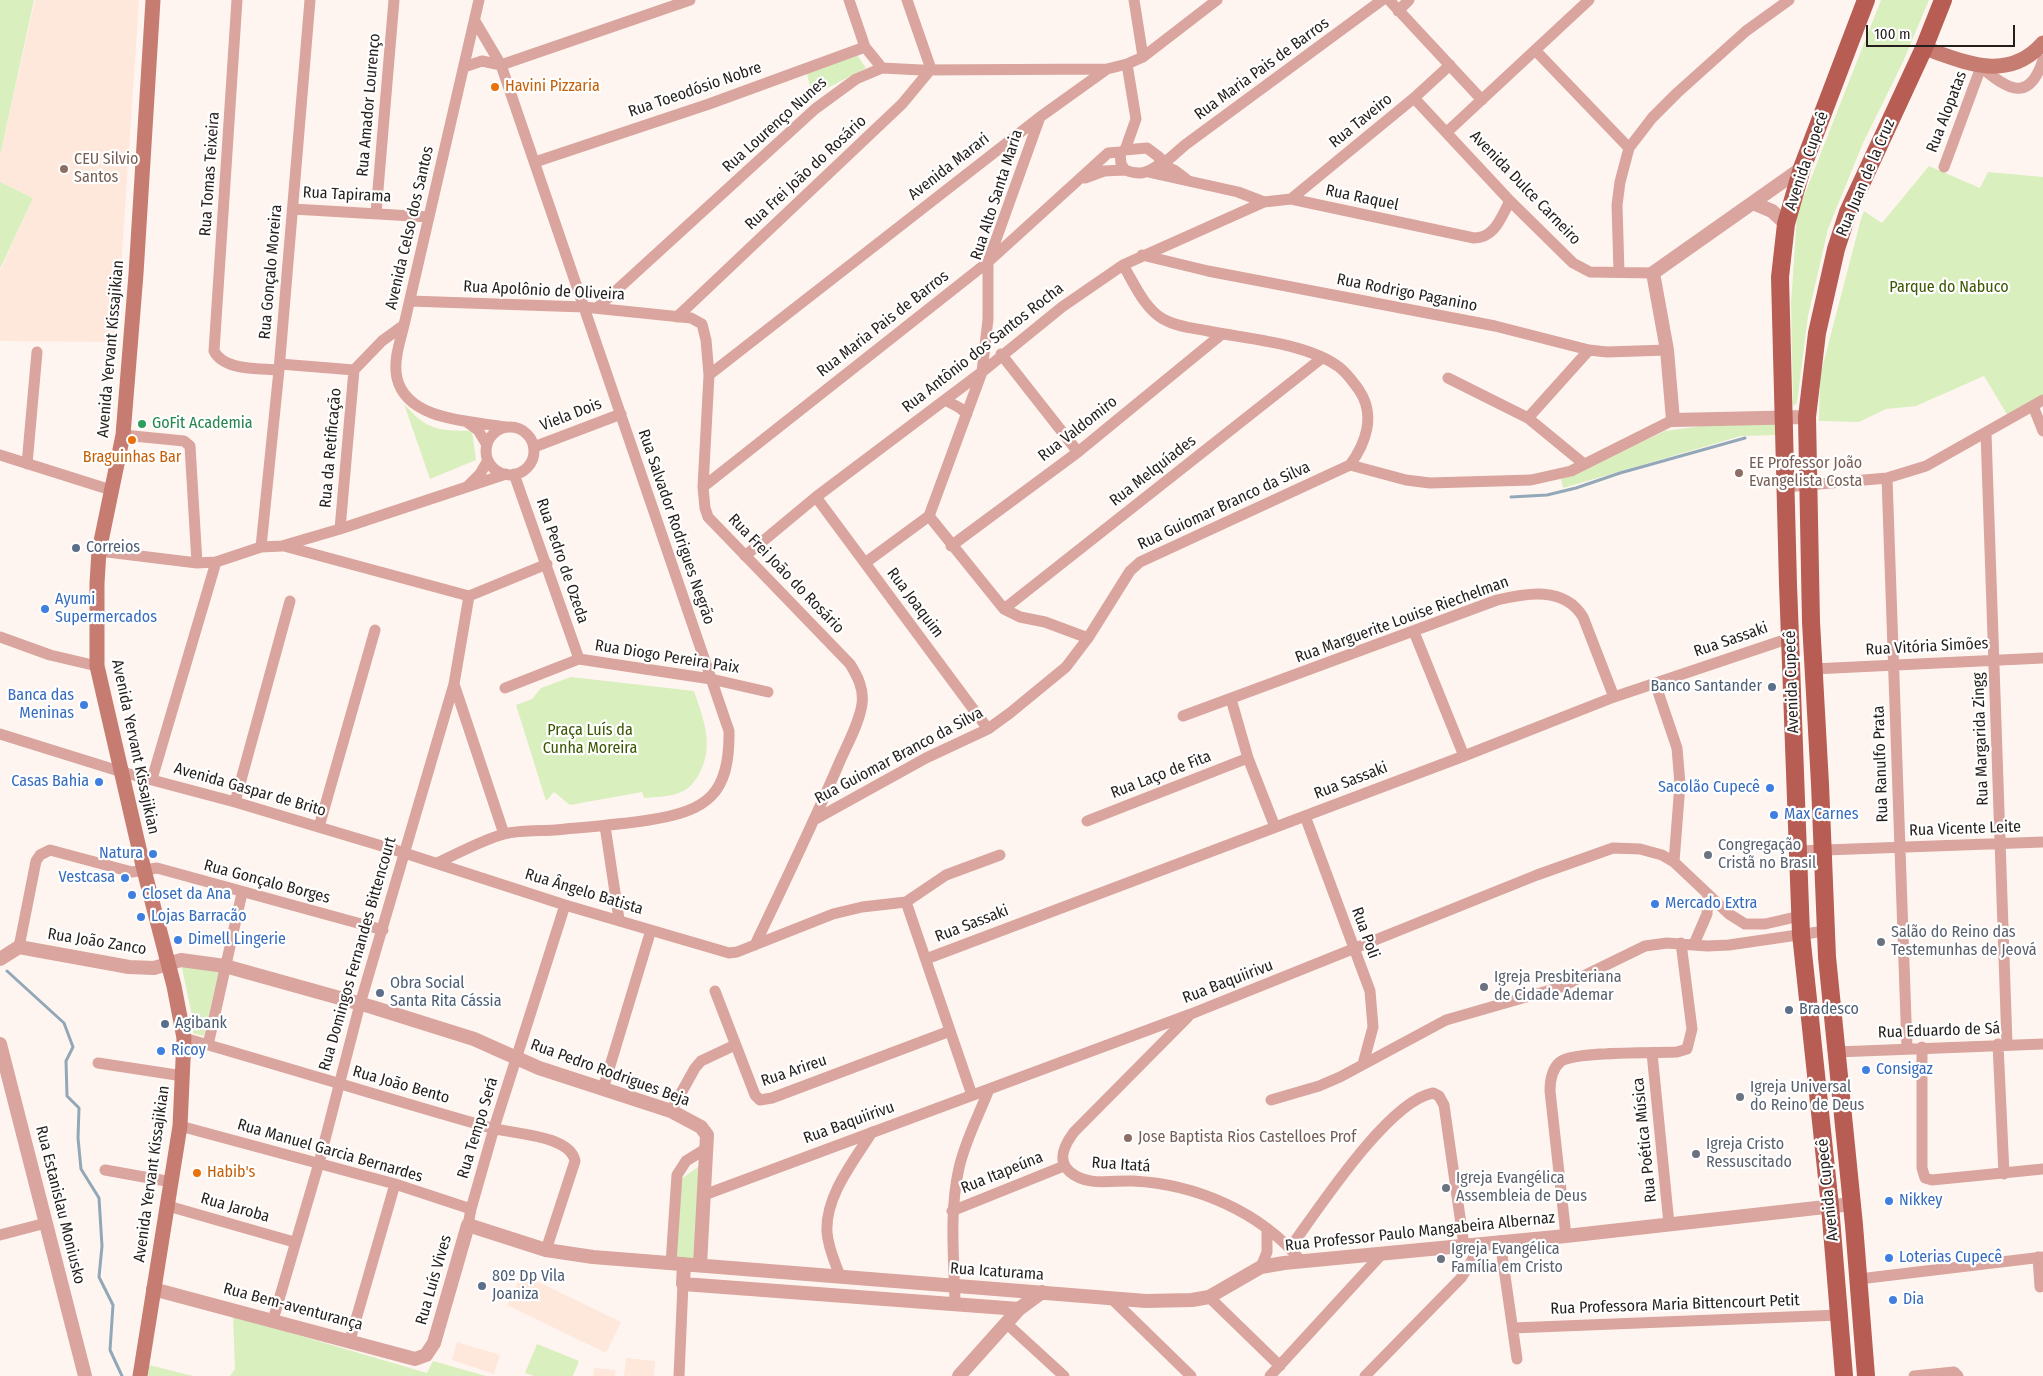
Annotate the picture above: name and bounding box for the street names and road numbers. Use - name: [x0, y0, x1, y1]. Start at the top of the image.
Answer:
- street label: Rua Maria Pais de Barros: [1191, 14, 1333, 124]
- street label: Rua Amador Lourenço: [353, 33, 385, 177]
- street label: Rua Toeodósio Nobre: [626, 58, 764, 122]
- street label: Rua Alopatas: [1923, 69, 1971, 155]
- street label: Rua Lourenço Nunes: [719, 73, 831, 177]
- street label: Rua Taveiro: [1326, 90, 1396, 152]
- street label: Avenida Cupecê: [1781, 109, 1833, 213]
- street label: Rua Tomas Teixeira: [196, 111, 224, 237]
- street label: Rua Frei João do Rosário: [741, 112, 871, 234]
- street label: Rua Juan de la Cruz: [1833, 116, 1899, 240]
- street label: Rua Alto Santa Maria: [967, 127, 1027, 263]
- street label: Avenida Dulce Carneiro: [1466, 127, 1584, 249]
- street label: Avenida Marari: [905, 129, 993, 205]
- street label: Avenida Celso dos Santos: [382, 144, 438, 312]
- street label: Rua Raquel: [1324, 181, 1400, 215]
- street label: Rua Tapirama: [302, 183, 392, 207]
- street label: Rua Gonçalo Moreira: [256, 204, 286, 340]
- street label: Avenida Yervant Kissajikian: [94, 259, 128, 439]
- street label: Rua Maria Pais de Barros: [813, 267, 953, 381]
- street label: Rua Rodrigo Paganino: [1335, 270, 1479, 316]
- street label: Rua Apolônio de Oliveira: [463, 277, 625, 305]
- street label: Rua Antônio dos Santos Rocha: [899, 279, 1067, 417]
- street label: Rua da Retificação: [316, 387, 346, 509]
- street label: Rua Valdomiro: [1035, 392, 1121, 466]
- street label: Viela Dois: [537, 394, 605, 436]
- street label: Rua Salvador Rodrigues Negrão: [634, 427, 718, 627]
- street label: Rua Melquíades: [1106, 431, 1200, 511]
- street label: Rua Guiomar Branco da Silva: [1135, 458, 1313, 554]
- street label: Rua Pedro de Ozeda: [532, 496, 592, 626]
- street label: Rua Frei João do Rosário: [724, 510, 848, 638]
- street label: Rua Joaquim: [883, 564, 947, 642]
- street label: Rua Marguerite Louise Riechelman: [1293, 572, 1511, 668]
- street label: Rua Sassaki: [1691, 618, 1771, 662]
- street label: Avenida Cupecê: [1781, 630, 1803, 734]
- street label: Rua Vitória Simões: [1865, 634, 1989, 660]
- street label: Rua Diogo Pereira Paix: [593, 636, 741, 678]
- street label: Avenida Yervant Kissajikian: [107, 658, 163, 836]
- street label: Rua Margarida Zingg: [1969, 672, 1993, 806]
- street label: Rua Guiomar Branco da Silva: [812, 703, 986, 809]
- street label: Rua Ranulfo Prata: [1869, 705, 1893, 823]
- street label: Rua Laço de Fita: [1108, 747, 1214, 803]
- street label: Rua Sassaki: [1312, 758, 1390, 804]
- street label: Avenida Gaspar de Brito: [172, 759, 328, 821]
- street label: Rua Vicente Leite: [1909, 817, 2021, 841]
- street label: Rua Domingos Fernandes Bittencourt: [315, 835, 401, 1073]
- street label: Rua Gonçalo Borges: [202, 856, 332, 908]
- street label: Rua Ângelo Batista: [523, 865, 645, 919]
- street label: Rua Sassaki: [933, 901, 1011, 947]
- street label: Rua Poli: [1347, 905, 1383, 961]
- street label: Rua João Zanco: [46, 925, 148, 959]
- street label: Rua Baquiirivu: [1180, 956, 1276, 1008]
- street label: Rua Eduardo de Sá: [1877, 1019, 2001, 1043]
- street label: Rua Pedro Rodrigues Beja: [528, 1035, 692, 1111]
- street label: Rua Arireu: [759, 1051, 829, 1091]
- street label: Rua João Bento: [350, 1062, 452, 1108]
- street label: Rua Tempo Será: [453, 1075, 503, 1181]
- street label: Rua Poética Música: [1629, 1077, 1661, 1203]
- street label: Avenida Yervant Kissajikian: [130, 1084, 174, 1264]
- street label: Rua Baquiirivu: [801, 1098, 897, 1148]
- street label: Rua Manuel Garcia Bernardes: [235, 1115, 425, 1187]
- street label: Rua Estanislau Moniusko: [31, 1124, 89, 1286]
- street label: Avenida Cupecê: [1813, 1138, 1843, 1242]
- street label: Rua Itapeúna: [958, 1148, 1046, 1198]
- street label: Rua Itatá: [1091, 1153, 1151, 1177]
- street label: Rua Jaroba: [198, 1189, 272, 1227]
- street label: Rua Professor Paulo Mangabeira Albernaz: [1284, 1208, 1556, 1256]
- street label: Rua Luís Vives: [412, 1233, 456, 1327]
- street label: Rua Icaturama: [949, 1259, 1045, 1285]
- street label: Rua Bem-aventurança: [221, 1279, 365, 1335]
- street label: Rua Professora Maria Bittencourt Petit: [1550, 1291, 1800, 1319]

